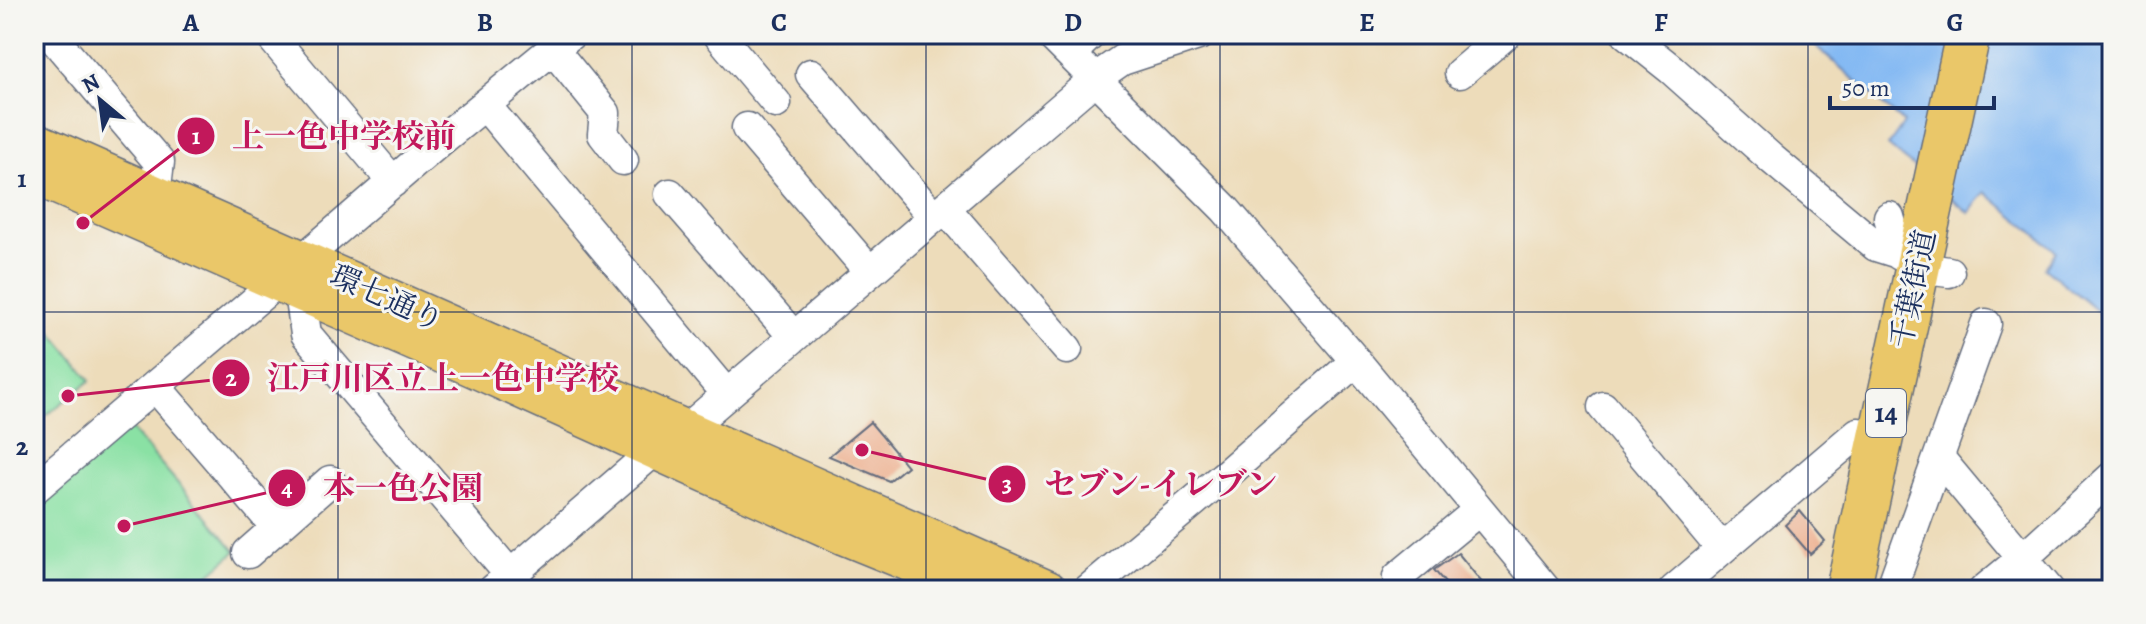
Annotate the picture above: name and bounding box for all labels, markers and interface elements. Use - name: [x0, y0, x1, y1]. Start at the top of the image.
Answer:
- text: A: [182, 5, 200, 40]
- text: B: [477, 5, 493, 40]
- text: C: [771, 5, 787, 40]
- text: D: [1064, 5, 1082, 40]
- text: E: [1359, 5, 1375, 40]
- text: F: [1654, 5, 1668, 40]
- text: G: [1946, 5, 1964, 40]
- north arrow: [60, 60, 140, 140]
- scale bar: [1830, 60, 1994, 110]
- text: N: [77, 66, 105, 100]
- text: 50 m: [1842, 72, 1890, 104]
- callout: 上一色中学校前: [176, 108, 472, 164]
- text: 上一色中学校前: [232, 114, 456, 158]
- text: 1: [192, 120, 201, 152]
- text: 1: [17, 161, 27, 196]
- street label: 千葉街道: [1881, 226, 1945, 352]
- street label: 環七通り: [324, 255, 450, 341]
- callout: 江戸川区立上一色中学校: [211, 350, 635, 406]
- text: 江戸川区立上一色中学校: [267, 356, 619, 400]
- text: 2: [225, 362, 237, 394]
- road number: 14: [1866, 389, 1906, 437]
- text: 2: [16, 429, 29, 464]
- callout: セブン-イレブン: [987, 456, 1294, 512]
- callout: 本一色公園: [267, 460, 499, 516]
- text: セブン-イレブン: [1045, 462, 1277, 506]
- text: 本一色公園: [323, 466, 483, 510]
- text: 3: [1002, 468, 1012, 500]
- text: 4: [281, 472, 293, 504]

